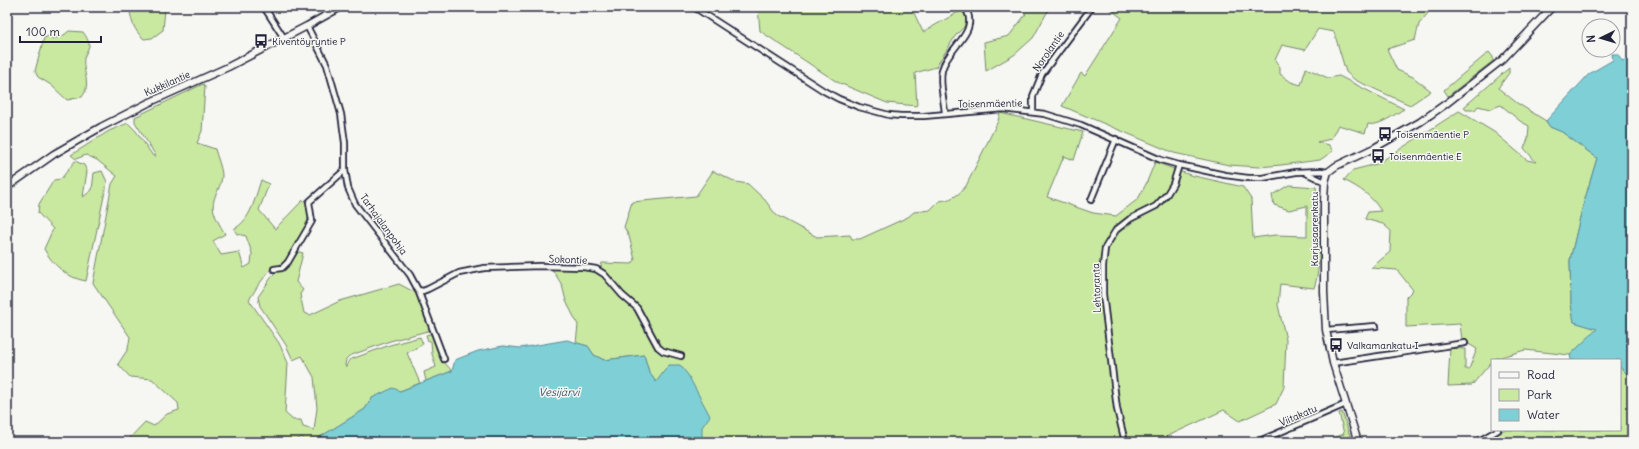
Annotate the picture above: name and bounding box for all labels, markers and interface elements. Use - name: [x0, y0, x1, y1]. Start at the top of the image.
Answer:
- scale bar: [20, 18, 101, 44]
- north arrow: [1581, 18, 1621, 58]
- text: 100 m: [26, 24, 60, 39]
- street label: Norolantie: [1030, 28, 1067, 74]
- bus stop icon: Kiventöyryntie P: [253, 33, 269, 49]
- text: N: [1584, 34, 1598, 43]
- place label: Kiventöyryntie P: [272, 35, 346, 48]
- street label: Kukkilantie: [142, 68, 192, 99]
- street label: Toisenmäentie: [958, 96, 1022, 111]
- bus stop icon: Toisenmäentie P: [1377, 126, 1393, 142]
- place label: Toisenmäentie P: [1396, 128, 1469, 141]
- bus stop icon: Toisenmäentie E: [1370, 148, 1386, 164]
- place label: Toisenmäentie E: [1389, 150, 1462, 163]
- street label: Tarhajalanpohja: [357, 191, 410, 258]
- street label: Karjusaarenkatu: [1308, 191, 1321, 266]
- street label: Sokontie: [549, 252, 587, 267]
- street label: Lehtoranta: [1089, 263, 1104, 313]
- bus stop icon: Valkamankatu I: [1328, 337, 1344, 353]
- place label: Valkamankatu I: [1347, 339, 1419, 352]
- legend: [1491, 359, 1621, 431]
- text: Road: [1527, 367, 1555, 382]
- water label: Vesijärvi: [539, 385, 581, 399]
- text: Park: [1527, 387, 1552, 402]
- street label: Viitakatu: [1277, 402, 1319, 429]
- text: Water: [1527, 407, 1560, 422]

